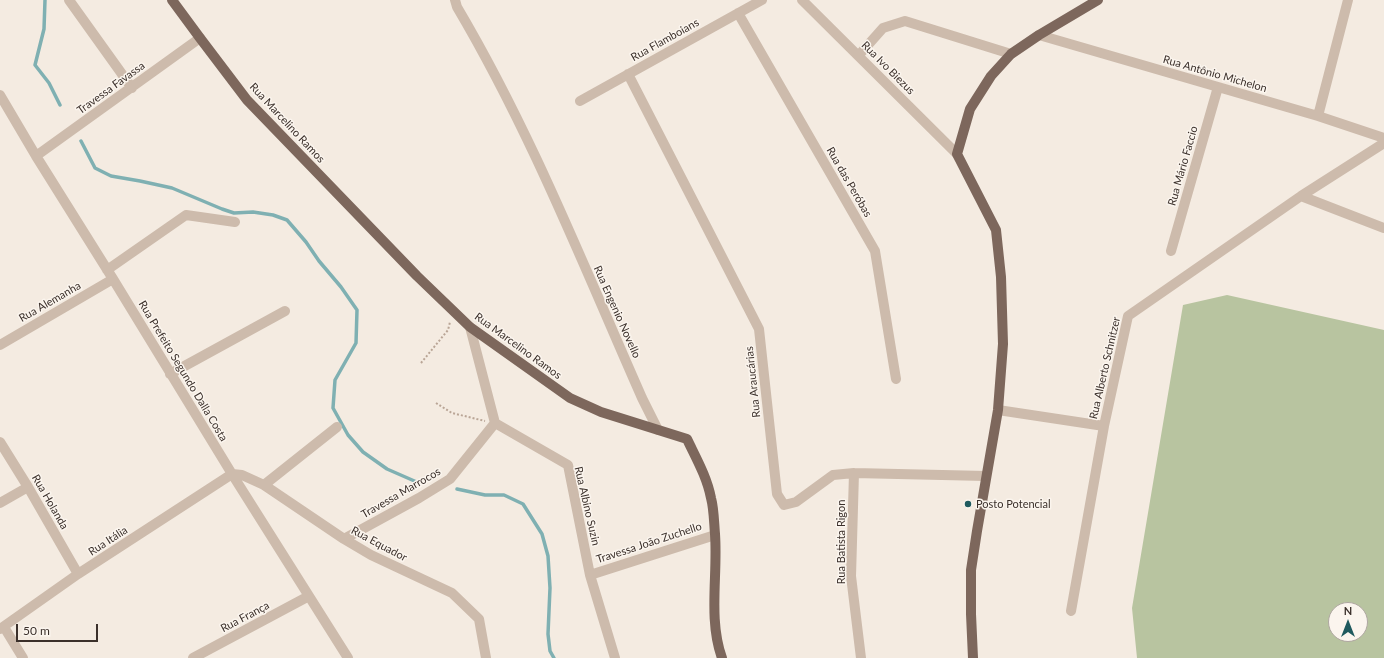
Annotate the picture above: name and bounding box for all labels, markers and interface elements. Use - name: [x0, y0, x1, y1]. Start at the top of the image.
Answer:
- street label: Rua Flamboians: [629, 16, 701, 64]
- street label: Rua Ivo Biezus: [859, 39, 917, 97]
- street label: Rua Antônio Michelon: [1162, 53, 1268, 95]
- street label: Travessa Favassa: [75, 59, 147, 117]
- street label: Rua Marcelino Ramos: [247, 80, 327, 166]
- street label: Rua Mário Faccio: [1165, 125, 1201, 207]
- street label: Rua das Peróbas: [824, 145, 874, 219]
- street label: Rua Engenio Novello: [591, 264, 643, 360]
- street label: Rua Alemanha: [17, 279, 83, 325]
- street label: Rua Prefeito Segundo Dalla Costa: [136, 298, 230, 444]
- street label: Rua Marcelino Ramos: [472, 310, 564, 382]
- street label: Rua Alberto Schnitzer: [1087, 315, 1123, 421]
- street label: Rua Araucárias: [743, 346, 763, 418]
- street label: Travessa Marrocos: [359, 465, 443, 521]
- street label: Rua Albino Suzin: [571, 465, 603, 547]
- street label: Rua Holanda: [29, 472, 71, 532]
- place label: Posto Potencial: [976, 497, 1051, 511]
- marker: Posto Potencial: [963, 499, 973, 509]
- street label: Rua Batista Rigon: [834, 500, 848, 584]
- street label: Travessa João Zuchello: [595, 520, 703, 566]
- street label: Rua Itália: [86, 523, 130, 559]
- street label: Rua Equador: [349, 524, 409, 564]
- street label: Rua França: [218, 599, 272, 635]
- north arrow: [1328, 602, 1368, 642]
- text: N: [1344, 604, 1352, 617]
- scale bar: [18, 616, 100, 642]
- text: 50 m: [23, 623, 50, 638]

